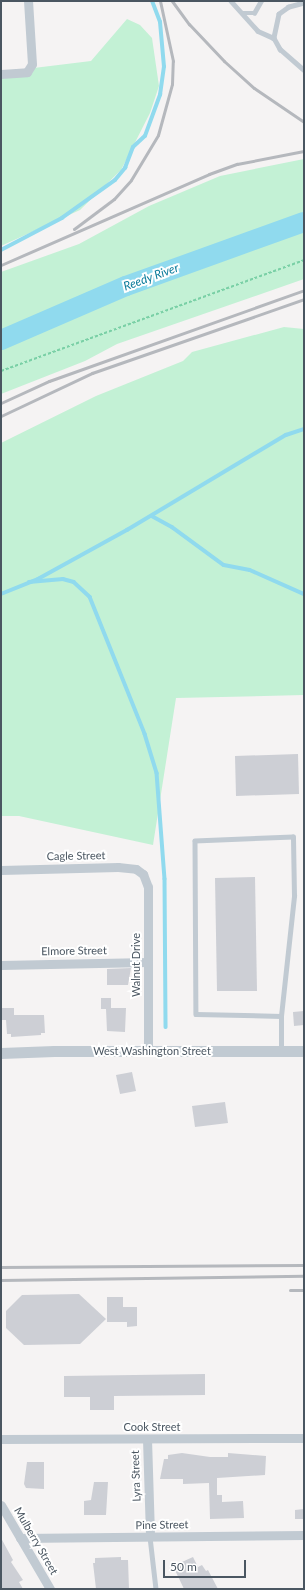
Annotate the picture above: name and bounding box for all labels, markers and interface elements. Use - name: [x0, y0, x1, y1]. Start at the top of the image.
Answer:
- water label: Reedy River: [121, 260, 181, 294]
- street label: Cagle Street: [47, 849, 105, 863]
- street label: Walnut Drive: [129, 933, 143, 997]
- street label: Elmore Street: [41, 944, 107, 958]
- street label: West Washington Street: [93, 1044, 211, 1058]
- street label: Cook Street: [123, 1420, 181, 1434]
- street label: Lyra Street: [129, 1450, 143, 1502]
- street label: Mulberry Street: [11, 1505, 61, 1577]
- street label: Pine Street: [135, 1518, 189, 1532]
- scale bar: [165, 1552, 248, 1578]
- text: 50 m: [170, 1559, 197, 1574]

